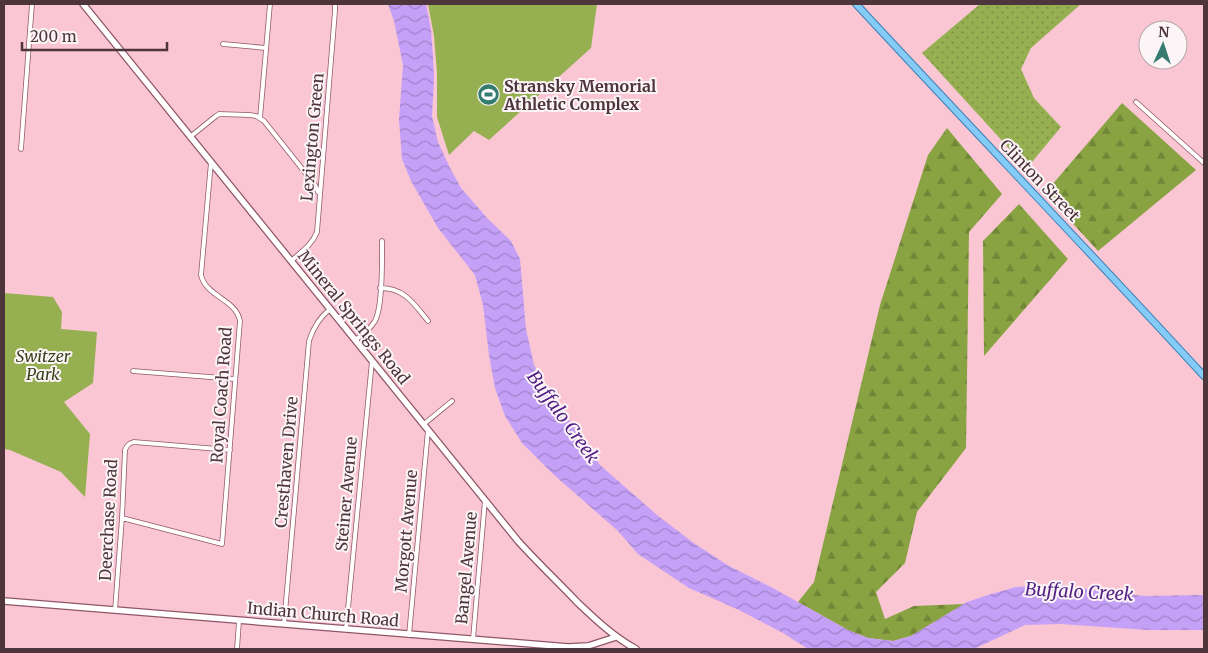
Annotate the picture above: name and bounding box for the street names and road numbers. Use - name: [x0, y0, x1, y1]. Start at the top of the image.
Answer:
- street label: Lexington Green: [296, 72, 328, 202]
- street label: Clinton Street: [996, 135, 1085, 226]
- street label: Mineral Springs Road: [294, 246, 414, 388]
- street label: Royal Coach Road: [206, 326, 236, 464]
- street label: Cresthaven Drive: [270, 396, 302, 528]
- street label: Steiner Avenue: [331, 436, 361, 552]
- street label: Deerchase Road: [95, 458, 121, 581]
- street label: Morgott Avenue: [391, 469, 421, 593]
- street label: Bangel Avenue: [451, 511, 481, 625]
- street label: Indian Church Road: [246, 597, 400, 631]

